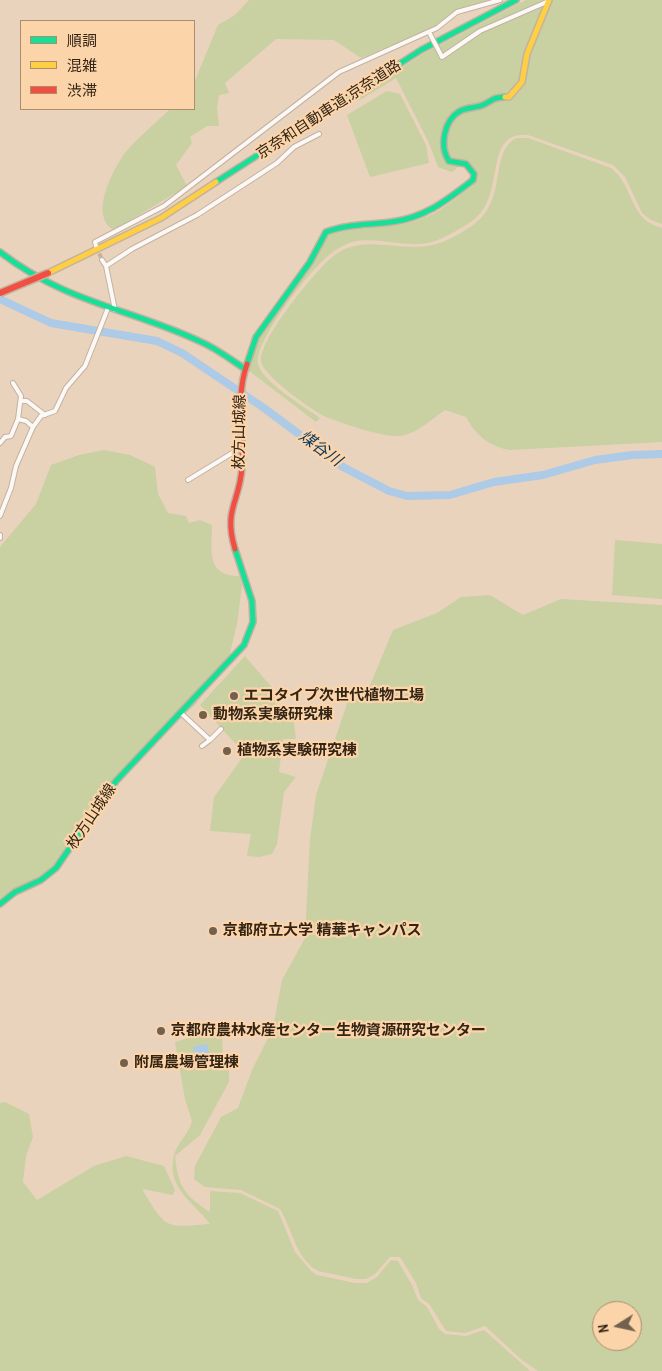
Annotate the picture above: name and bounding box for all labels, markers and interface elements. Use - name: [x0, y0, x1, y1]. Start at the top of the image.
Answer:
- legend: [20, 20, 195, 110]
- text: 順調: [67, 30, 97, 51]
- text: 混雑: [67, 55, 97, 76]
- street label: 京奈和自動車道;京奈道路: [253, 57, 405, 163]
- text: 渋滞: [67, 80, 97, 101]
- street label: 枚方山城線: [230, 394, 250, 470]
- water label: 煤谷川: [295, 427, 345, 471]
- place label: エコタイプ次世代植物工場: [244, 687, 424, 705]
- marker: エコタイプ次世代植物工場: [228, 690, 240, 702]
- place label: 動物系実験研究棟: [213, 706, 333, 724]
- marker: 動物系実験研究棟: [197, 709, 209, 721]
- place label: 植物系実験研究棟: [237, 742, 357, 760]
- marker: 植物系実験研究棟: [221, 745, 233, 757]
- street label: 枚方山城線: [64, 781, 120, 853]
- place label: 京都府立大学 精華キャンパス: [223, 922, 421, 940]
- marker: 京都府立大学 精華キャンパス: [207, 925, 219, 937]
- place label: 京都府農林水産センター生物資源研究センター: [171, 1022, 486, 1040]
- marker: 京都府農林水産センター生物資源研究センター: [155, 1025, 167, 1037]
- place label: 附属農場管理棟: [134, 1054, 239, 1072]
- marker: 附属農場管理棟: [118, 1057, 130, 1069]
- north arrow: [592, 1301, 642, 1351]
- text: N: [594, 1323, 613, 1334]

